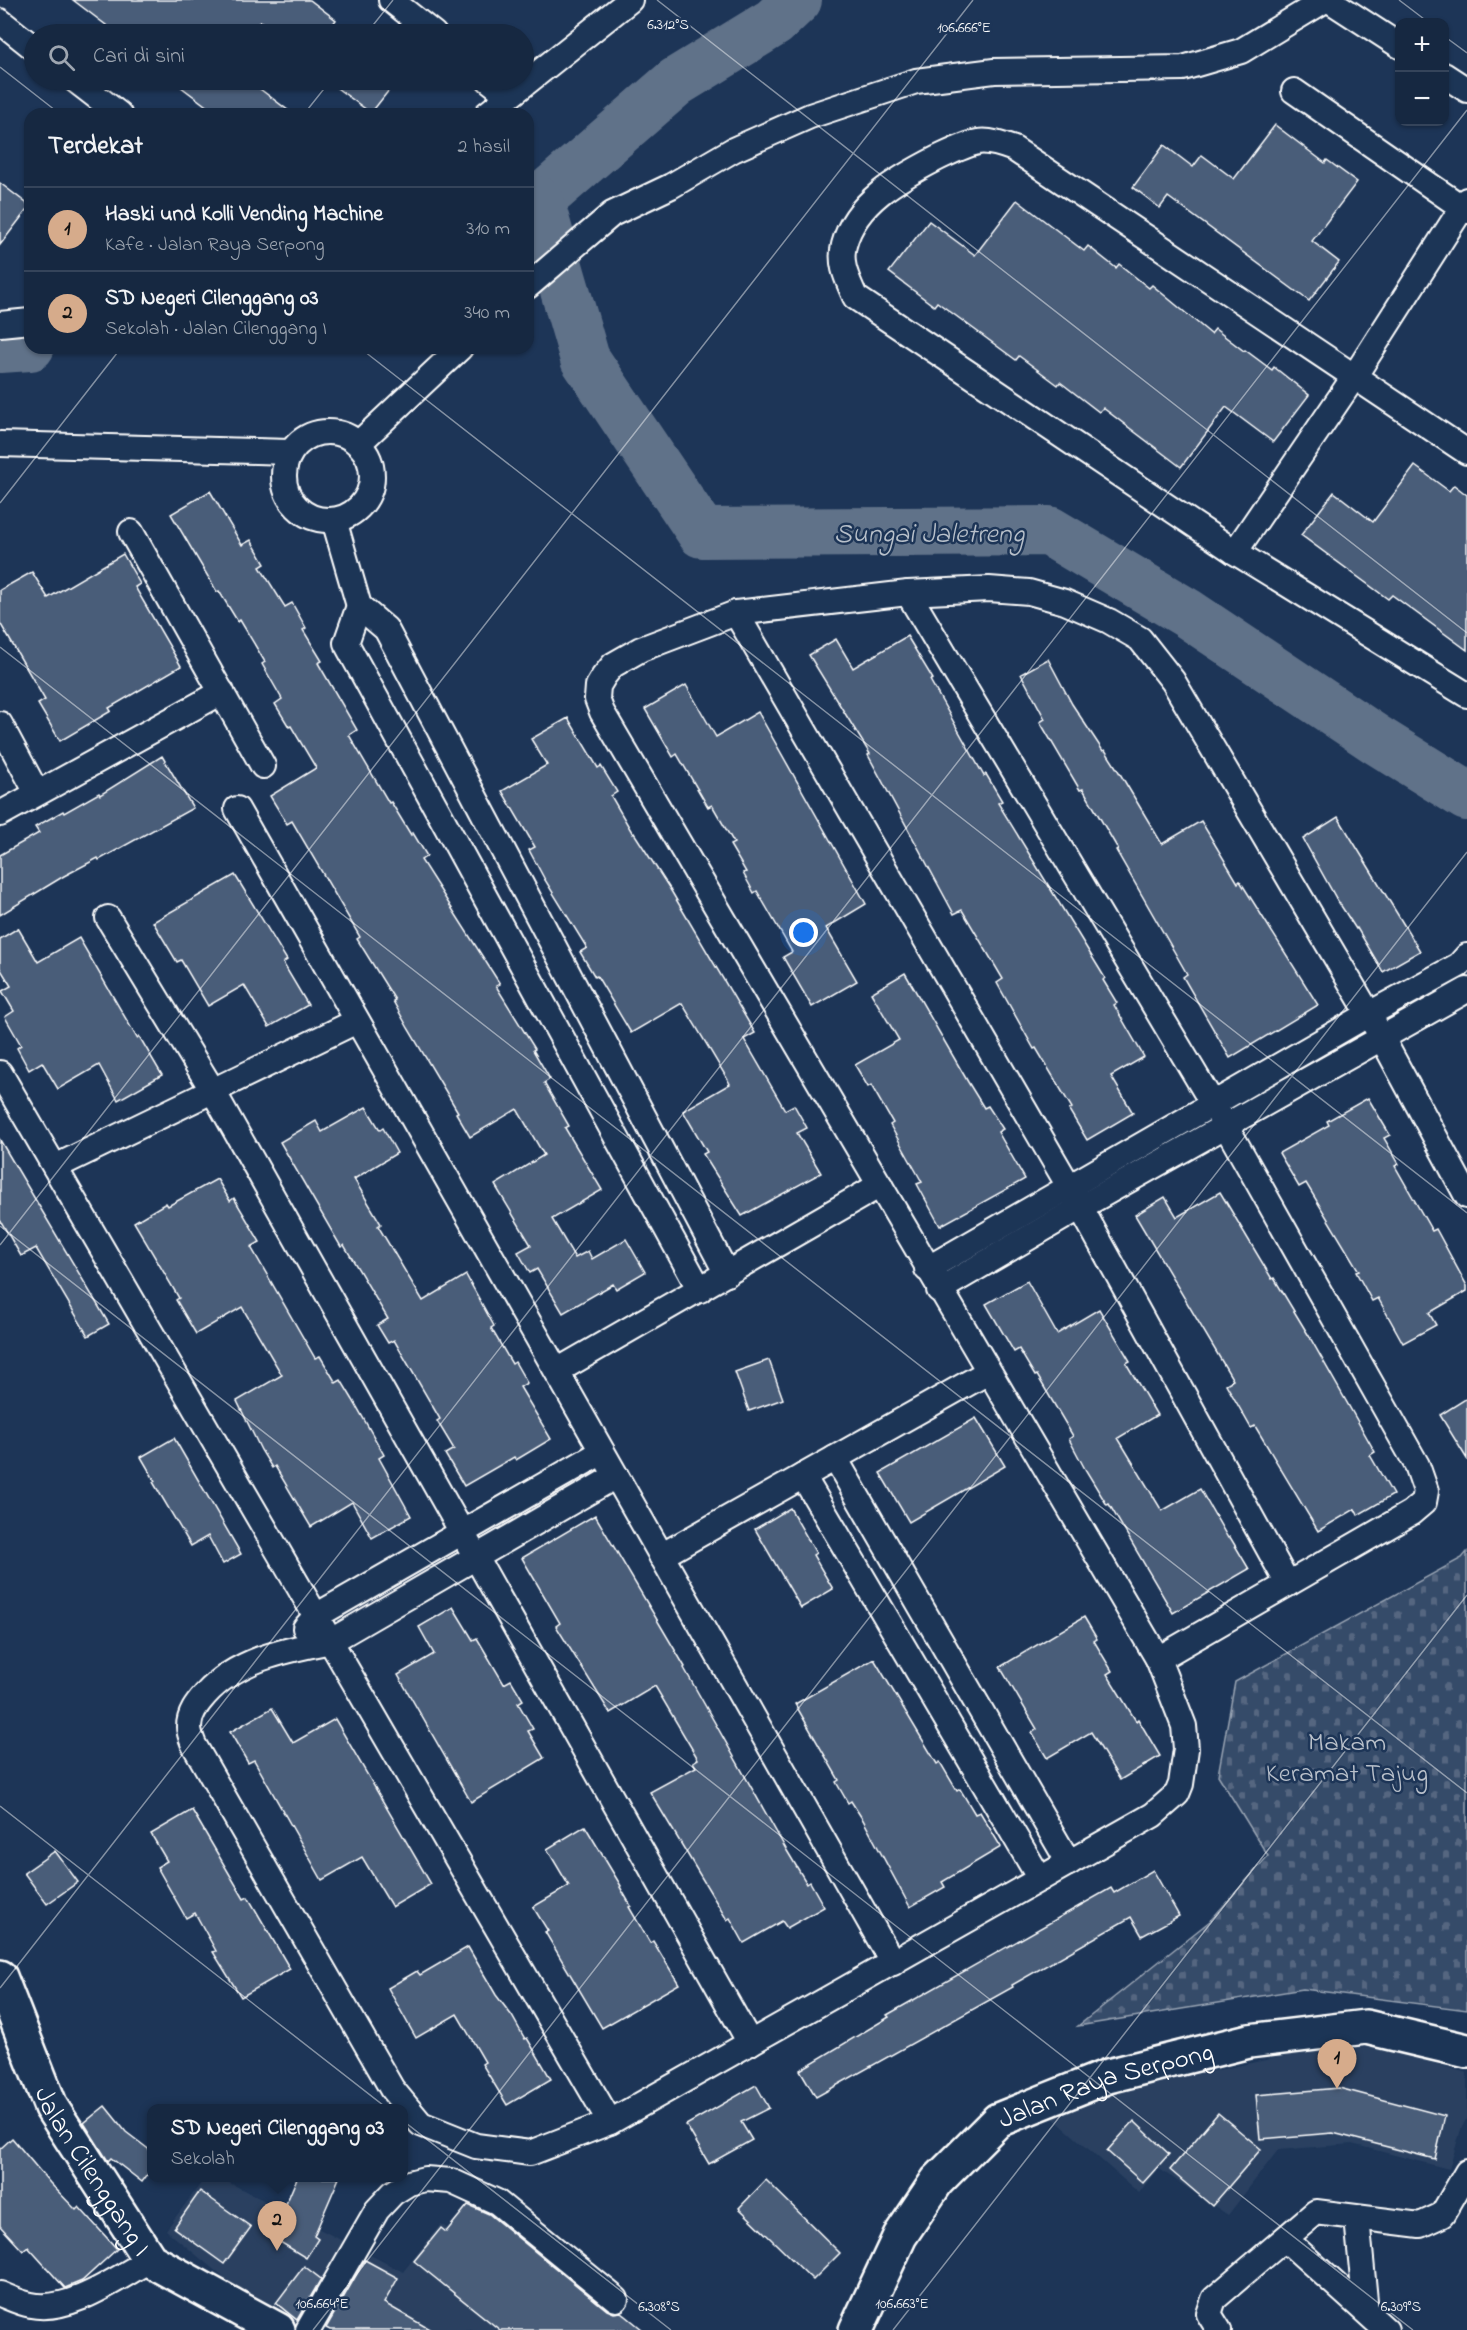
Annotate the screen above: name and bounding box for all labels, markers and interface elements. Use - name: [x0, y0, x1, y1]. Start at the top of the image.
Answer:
- text: 6.312°S: [647, 14, 689, 36]
- text: 106.666°E: [937, 17, 991, 39]
- map controls: [1395, 18, 1449, 126]
- button: +: [1395, 18, 1449, 72]
- search box: [24, 24, 534, 90]
- icon: search: [45, 41, 78, 74]
- text: Cari di sini: [93, 41, 185, 73]
- button: −: [1395, 72, 1449, 126]
- text: Terdekat: [48, 128, 143, 166]
- text: 2 hasil: [458, 133, 510, 162]
- text: Haski und Kolli Vending Machine: [105, 199, 383, 231]
- text: 1: [64, 215, 71, 244]
- text: 310 m: [466, 215, 510, 244]
- text: Kafe · Jalan Raya Serpong: [105, 231, 325, 260]
- text: SD Negeri Cilenggang 03: [105, 283, 318, 315]
- text: 2: [63, 299, 72, 328]
- text: 340 m: [464, 299, 510, 328]
- text: Sekolah · Jalan Cilenggang I: [105, 315, 327, 344]
- water label: Sungai Jaletreng: [834, 515, 1026, 556]
- your location: [789, 918, 818, 947]
- park label: Makam Keramat Tajug: [1266, 1724, 1428, 1794]
- street label: Jalan Raya Serpong: [993, 2034, 1218, 2140]
- pin: 1: [1318, 2040, 1356, 2089]
- street label: Jalan Cilenggang I: [23, 2082, 159, 2265]
- popup: [147, 2104, 408, 2182]
- text: SD Negeri Cilenggang 03: [171, 2113, 384, 2145]
- text: Sekolah: [171, 2145, 235, 2174]
- pin: 2: [258, 2202, 296, 2251]
- text: 106.664°E: [295, 2293, 349, 2315]
- text: 106.663°E: [875, 2293, 929, 2315]
- text: 6.308°S: [638, 2296, 680, 2318]
- text: 6.309°S: [1381, 2296, 1422, 2318]

